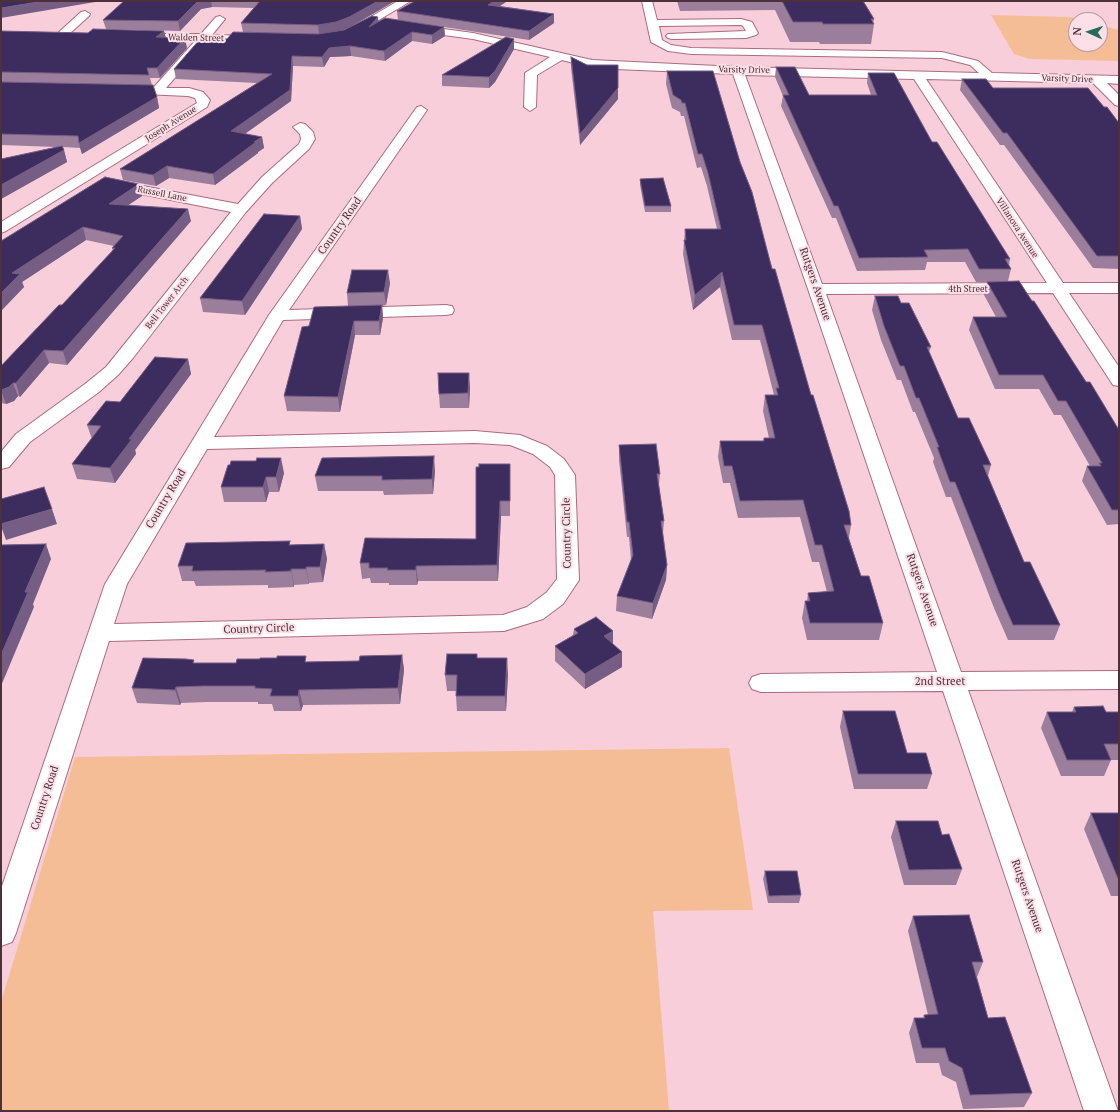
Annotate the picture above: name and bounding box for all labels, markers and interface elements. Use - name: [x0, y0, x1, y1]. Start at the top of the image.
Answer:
- north arrow: [1068, 12, 1108, 52]
- text: N: [1070, 27, 1084, 36]
- street label: Walden Street: [168, 32, 224, 44]
- street label: Varsity Drive: [718, 64, 770, 76]
- street label: Varsity Drive: [1041, 73, 1093, 85]
- street label: Joseph Avenue: [143, 104, 199, 144]
- street label: Russell Lane: [136, 184, 188, 204]
- street label: Country Road: [315, 195, 365, 257]
- street label: Villanova Avenue: [993, 196, 1041, 260]
- street label: Rutgers Avenue: [796, 246, 834, 322]
- street label: Bell Tower Arch: [143, 275, 191, 331]
- street label: 4th Street: [948, 284, 988, 294]
- street label: Country Road: [143, 467, 189, 531]
- street label: Country Circle: [560, 497, 574, 569]
- street label: Rutgers Avenue: [903, 552, 941, 628]
- street label: Country Circle: [223, 621, 295, 637]
- street label: 2nd Street: [915, 675, 965, 689]
- street label: Country Road: [28, 764, 62, 832]
- street label: Rutgers Avenue: [1008, 858, 1046, 934]

